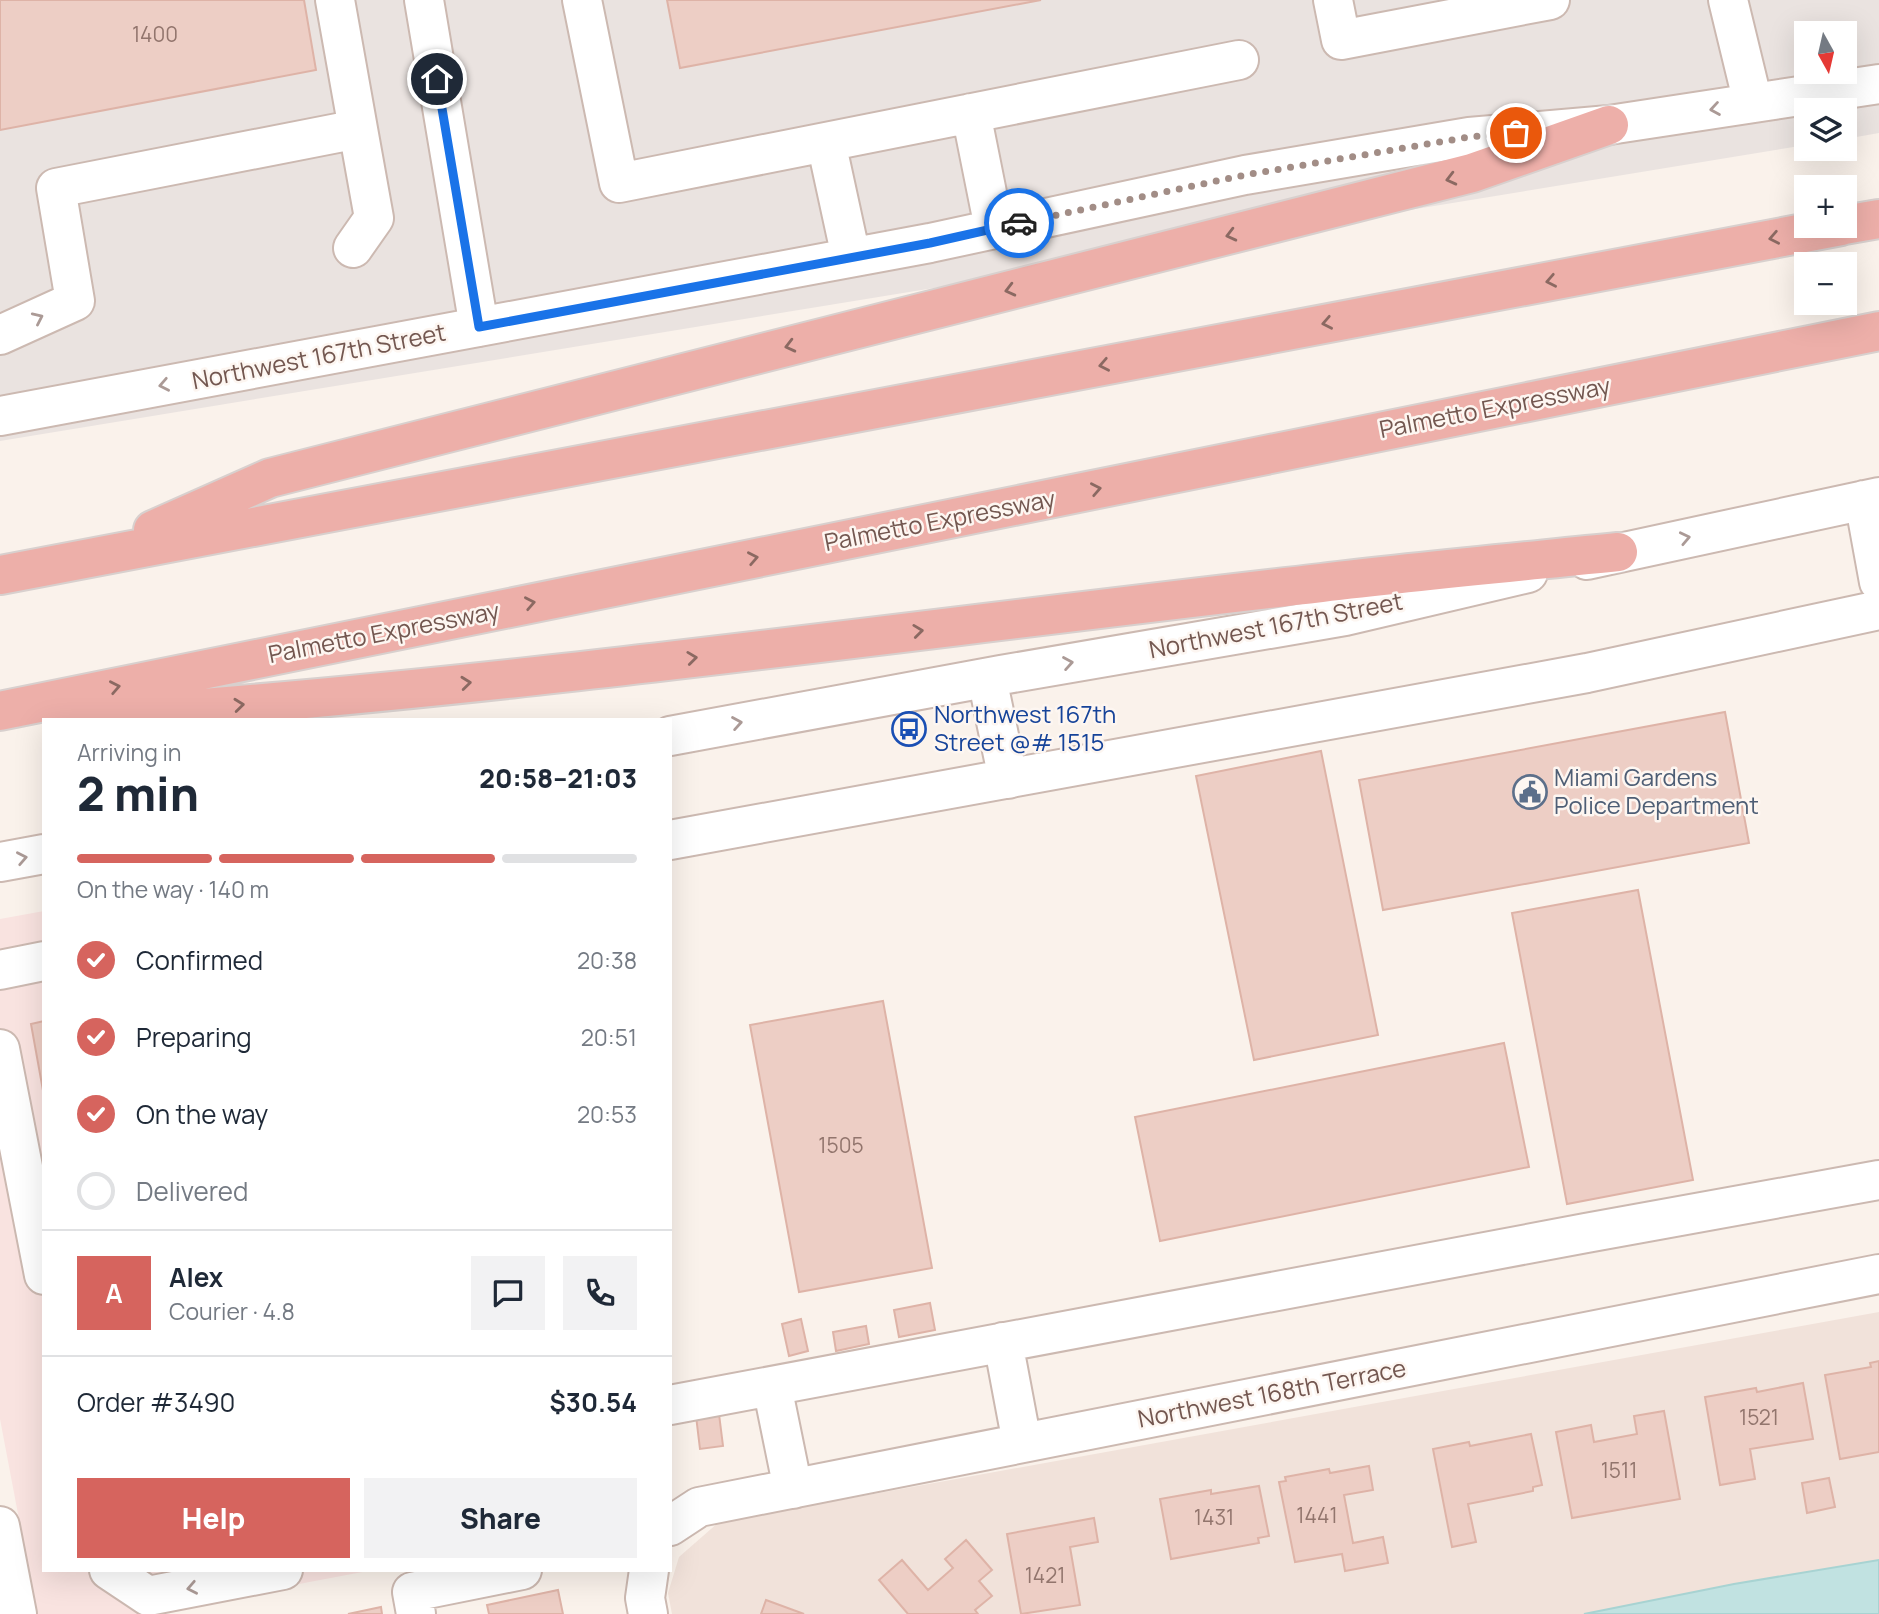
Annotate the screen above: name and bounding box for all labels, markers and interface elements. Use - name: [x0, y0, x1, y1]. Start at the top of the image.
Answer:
- house number: 1400: [132, 20, 178, 48]
- north arrow: [1794, 21, 1857, 84]
- map controls: [1794, 21, 1857, 315]
- pin: [407, 49, 467, 109]
- icon: home: [418, 60, 456, 98]
- button: layers: [1794, 98, 1857, 161]
- one-way arrow: [1709, 101, 1721, 116]
- pin: [1486, 103, 1546, 163]
- icon: bag: [1497, 114, 1535, 152]
- one-way arrow: [1445, 171, 1457, 185]
- button: +: [1794, 175, 1857, 238]
- courier: [984, 188, 1054, 258]
- icon: car: [1000, 204, 1038, 242]
- one-way arrow: [1225, 226, 1237, 241]
- one-way arrow: [1768, 230, 1780, 245]
- button: −: [1794, 252, 1857, 315]
- one-way arrow: [1545, 272, 1557, 287]
- one-way arrow: [1004, 282, 1016, 296]
- one-way arrow: [31, 312, 43, 326]
- street label: Northwest 167th Street: [189, 315, 448, 396]
- one-way arrow: [1321, 315, 1333, 330]
- one-way arrow: [784, 338, 796, 352]
- one-way arrow: [1098, 357, 1110, 372]
- street label: Palmetto Expressway: [1376, 368, 1613, 445]
- one-way arrow: [158, 377, 170, 392]
- street label: Palmetto Expressway: [821, 481, 1058, 558]
- one-way arrow: [1090, 482, 1102, 497]
- one-way arrow: [1679, 532, 1691, 547]
- one-way arrow: [747, 552, 759, 567]
- street label: Northwest 167th Street: [1146, 584, 1405, 665]
- street label: Palmetto Expressway: [265, 593, 502, 670]
- one-way arrow: [524, 597, 536, 612]
- one-way arrow: [912, 624, 923, 639]
- one-way arrow: [686, 651, 698, 666]
- one-way arrow: [1062, 656, 1074, 671]
- one-way arrow: [460, 676, 471, 691]
- one-way arrow: [109, 681, 121, 696]
- place label: Northwest 167th Street @# 1515: [934, 697, 1116, 758]
- one-way arrow: [233, 698, 245, 713]
- bus stop icon: Northwest 167th Street @# 1515: [890, 710, 928, 748]
- one-way arrow: [731, 717, 743, 732]
- text: Arriving in: [77, 736, 182, 768]
- text: 20:58–21:03: [479, 760, 637, 796]
- place label: Miami Gardens Police Department: [1554, 760, 1759, 821]
- text: 2 min: [77, 762, 199, 825]
- public building icon: Miami Gardens Police Department: [1511, 773, 1549, 811]
- one-way arrow: [16, 851, 28, 866]
- text: On the way · 140 m: [77, 873, 269, 905]
- icon: check: [77, 941, 115, 979]
- text: Confirmed: [136, 942, 263, 978]
- text: 20:38: [577, 944, 637, 976]
- icon: check: [77, 1018, 115, 1056]
- text: Preparing: [136, 1019, 252, 1055]
- text: 20:51: [581, 1021, 637, 1053]
- icon: check: [77, 1095, 115, 1133]
- text: On the way: [136, 1096, 268, 1132]
- text: 20:53: [577, 1098, 637, 1130]
- house number: 1505: [818, 1131, 864, 1159]
- text: Delivered: [136, 1173, 248, 1209]
- button: chat: [471, 1256, 545, 1330]
- button: phone: [563, 1256, 637, 1330]
- text: Alex: [169, 1259, 223, 1295]
- text: A: [105, 1275, 123, 1311]
- text: Courier · 4.8: [169, 1295, 295, 1327]
- street label: Northwest 168th Terrace: [1135, 1350, 1409, 1435]
- text: Order #3490: [77, 1384, 235, 1420]
- text: $30.54: [549, 1384, 637, 1420]
- house number: 1521: [1739, 1403, 1779, 1431]
- house number: 1511: [1601, 1456, 1637, 1484]
- button: Help: [77, 1478, 350, 1558]
- button: Share: [364, 1478, 637, 1558]
- house number: 1441: [1296, 1501, 1338, 1529]
- house number: 1431: [1194, 1503, 1234, 1531]
- house number: 1421: [1025, 1561, 1065, 1589]
- one-way arrow: [186, 1579, 198, 1594]

